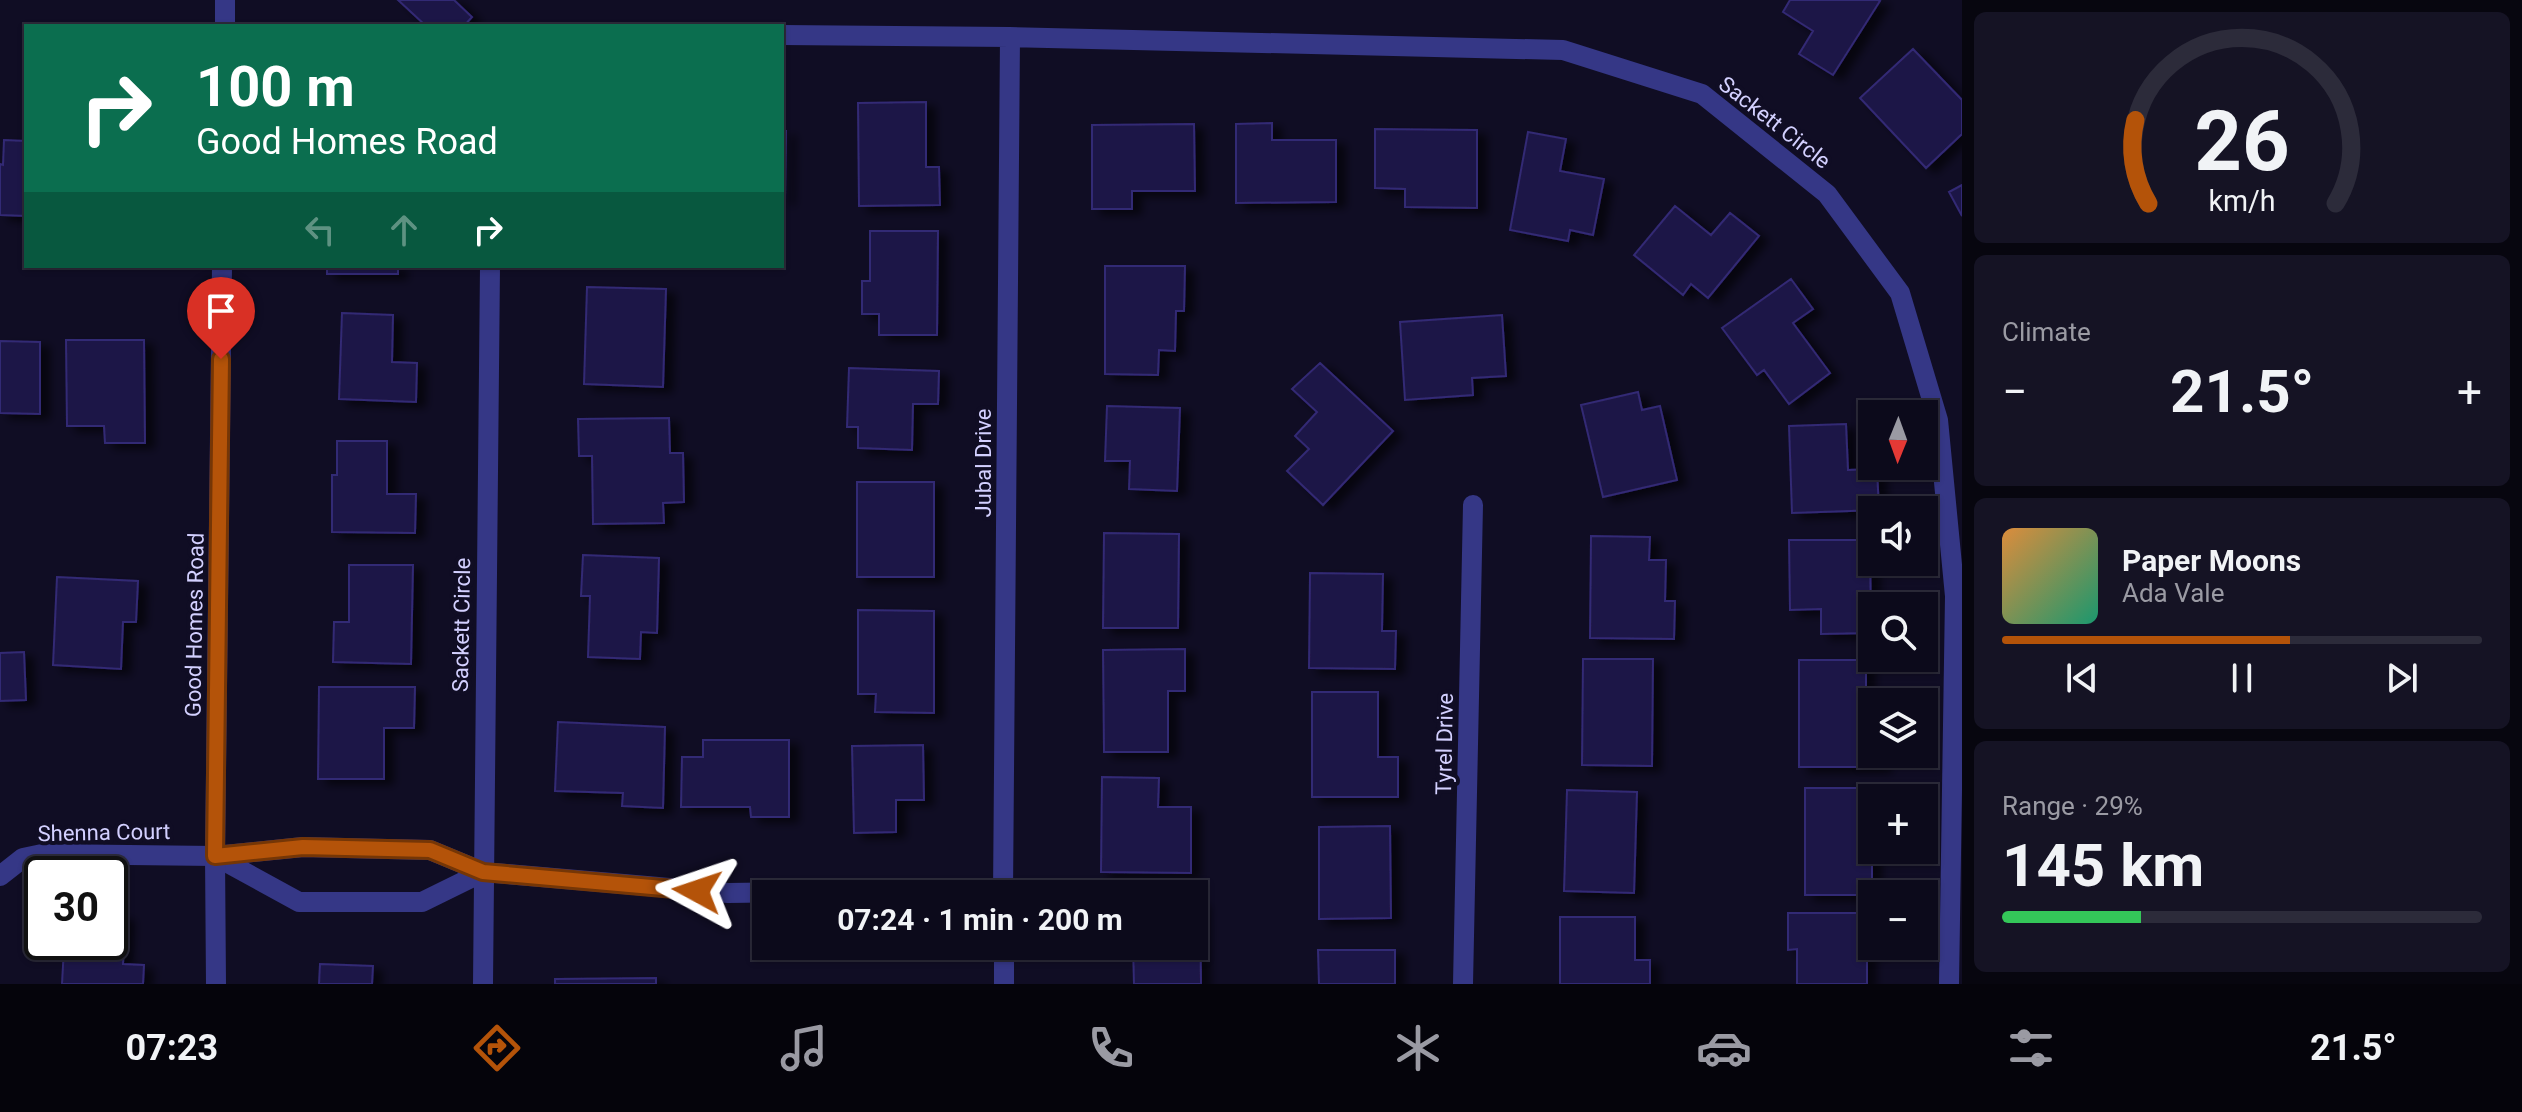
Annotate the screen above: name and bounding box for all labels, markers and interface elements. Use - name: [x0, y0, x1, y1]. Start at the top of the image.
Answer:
- text: 100 m: [196, 54, 355, 120]
- icon: right: [64, 56, 168, 160]
- street label: Sackett Circle: [1714, 71, 1835, 174]
- text: 26: [2194, 92, 2290, 189]
- text: Good Homes Road: [196, 121, 498, 163]
- text: km/h: [2208, 184, 2276, 218]
- icon: left: [298, 208, 342, 252]
- icon: ahead: [382, 208, 426, 252]
- icon: right: [466, 208, 510, 252]
- pin: [187, 277, 255, 359]
- icon: arrive: [199, 289, 243, 333]
- text: Climate: [2002, 317, 2091, 347]
- text: 21.5°: [2170, 356, 2314, 427]
- text: −: [2002, 366, 2027, 418]
- text: +: [2457, 366, 2482, 418]
- north arrow: [1858, 400, 1938, 480]
- map controls: [1858, 400, 1938, 960]
- street label: Jubal Drive: [971, 409, 996, 517]
- button: sound: [1858, 496, 1938, 576]
- street label: Good Homes Road: [180, 533, 209, 717]
- text: Paper Moons: [2122, 543, 2301, 578]
- street label: Sackett Circle: [448, 558, 475, 692]
- text: Ada Vale: [2122, 578, 2224, 608]
- button: search: [1858, 592, 1938, 672]
- icon: previous: [2060, 656, 2104, 700]
- icon: pause: [2220, 656, 2264, 700]
- icon: next: [2380, 656, 2424, 700]
- button: layers: [1858, 688, 1938, 768]
- street label: Tyrel Drive: [1431, 693, 1458, 795]
- button: +: [1858, 784, 1938, 864]
- text: Range · 29%: [2002, 791, 2143, 821]
- street label: Shenna Court: [37, 819, 171, 846]
- text: 145 km: [2002, 830, 2204, 901]
- position arrow: [655, 849, 739, 933]
- speed limit sign: 30: [24, 856, 128, 960]
- button: −: [1858, 880, 1938, 960]
- text: 07:24 · 1 min · 200 m: [837, 902, 1123, 937]
- icon: directions: [469, 1020, 525, 1076]
- icon: music: [776, 1020, 832, 1076]
- icon: phone: [1083, 1020, 1139, 1076]
- icon: climate: [1390, 1020, 1446, 1076]
- icon: car: [1696, 1020, 1752, 1076]
- icon: filters: [2003, 1020, 2059, 1076]
- text: 07:23: [125, 1027, 218, 1069]
- text: 21.5°: [2310, 1027, 2397, 1069]

